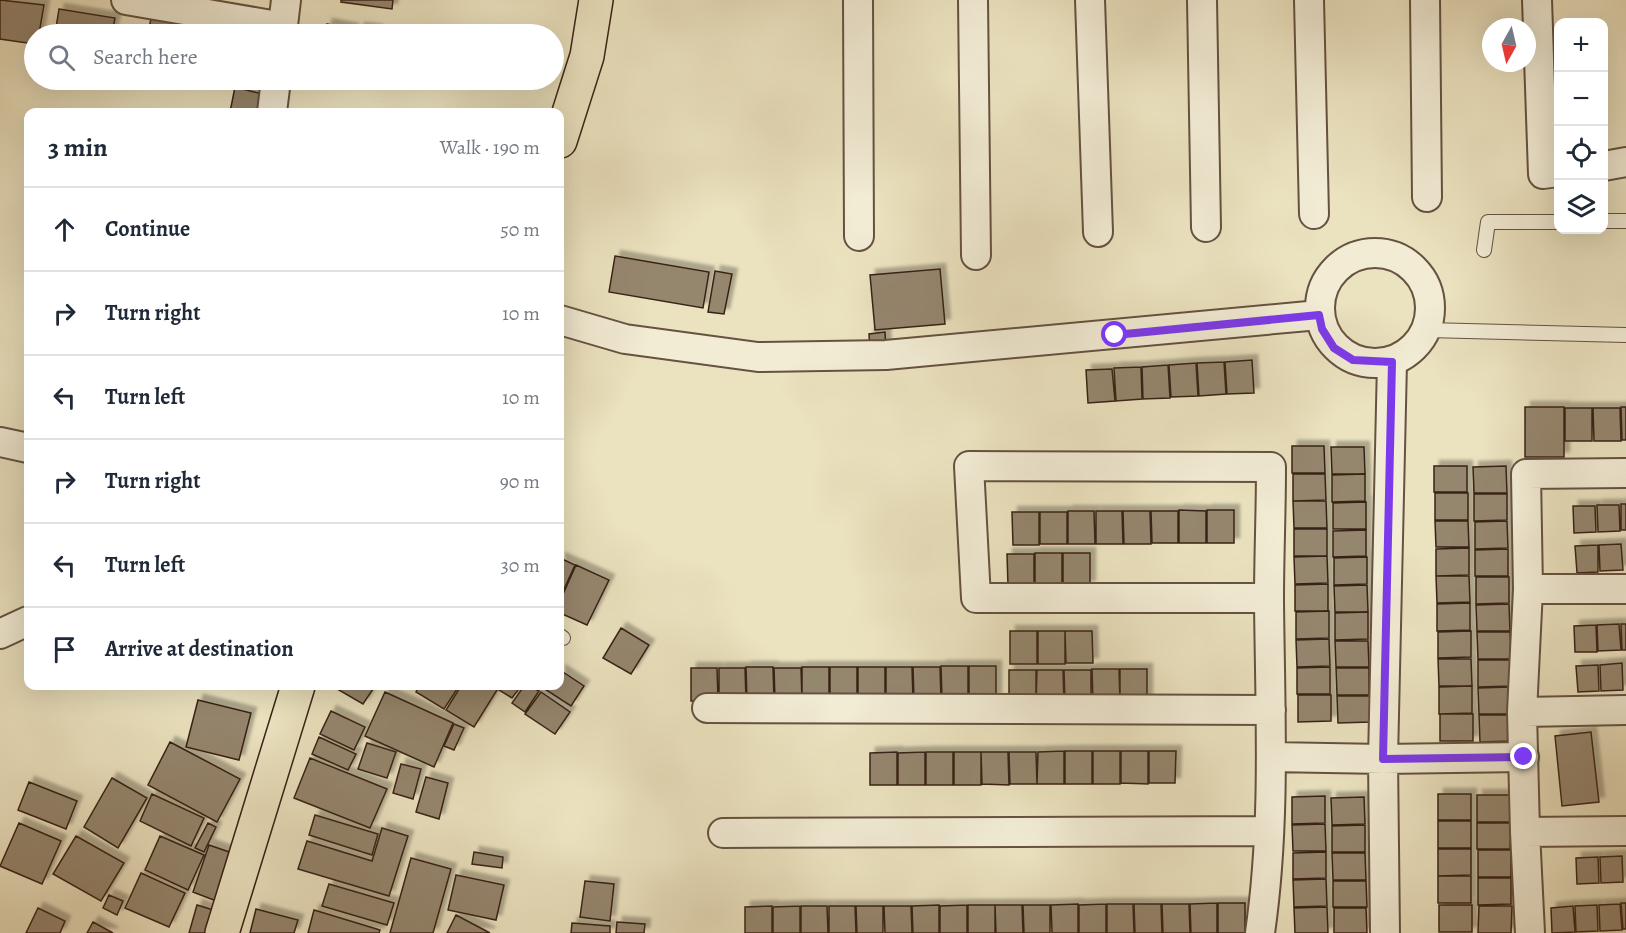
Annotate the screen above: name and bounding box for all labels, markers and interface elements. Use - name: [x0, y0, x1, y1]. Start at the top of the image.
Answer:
- north arrow: [1482, 18, 1536, 72]
- map controls: [1554, 18, 1608, 234]
- button: +: [1554, 18, 1608, 72]
- search box: [24, 24, 564, 90]
- icon: search: [45, 41, 78, 74]
- text: Search here: [93, 42, 198, 72]
- button: −: [1554, 72, 1608, 126]
- button: locate: [1554, 126, 1608, 180]
- text: 3 min: [48, 130, 108, 165]
- text: Walk · 190 m: [440, 134, 540, 161]
- button: layers: [1554, 180, 1608, 234]
- icon: ahead: [48, 213, 81, 246]
- text: Continue: [105, 214, 190, 244]
- text: 50 m: [500, 216, 540, 243]
- icon: right: [48, 297, 81, 330]
- text: Turn right: [105, 298, 201, 328]
- text: 10 m: [502, 300, 540, 327]
- route start: [1101, 321, 1127, 347]
- icon: left: [48, 381, 81, 414]
- text: Turn left: [105, 382, 185, 412]
- text: 10 m: [502, 384, 540, 411]
- icon: right: [48, 465, 81, 498]
- text: Turn right: [105, 466, 201, 496]
- text: 90 m: [500, 468, 540, 495]
- icon: left: [48, 549, 81, 582]
- text: Turn left: [105, 550, 185, 580]
- text: 30 m: [500, 552, 540, 579]
- icon: arrive: [48, 633, 81, 666]
- text: Arrive at destination: [105, 634, 294, 664]
- route end: [1510, 743, 1536, 769]

